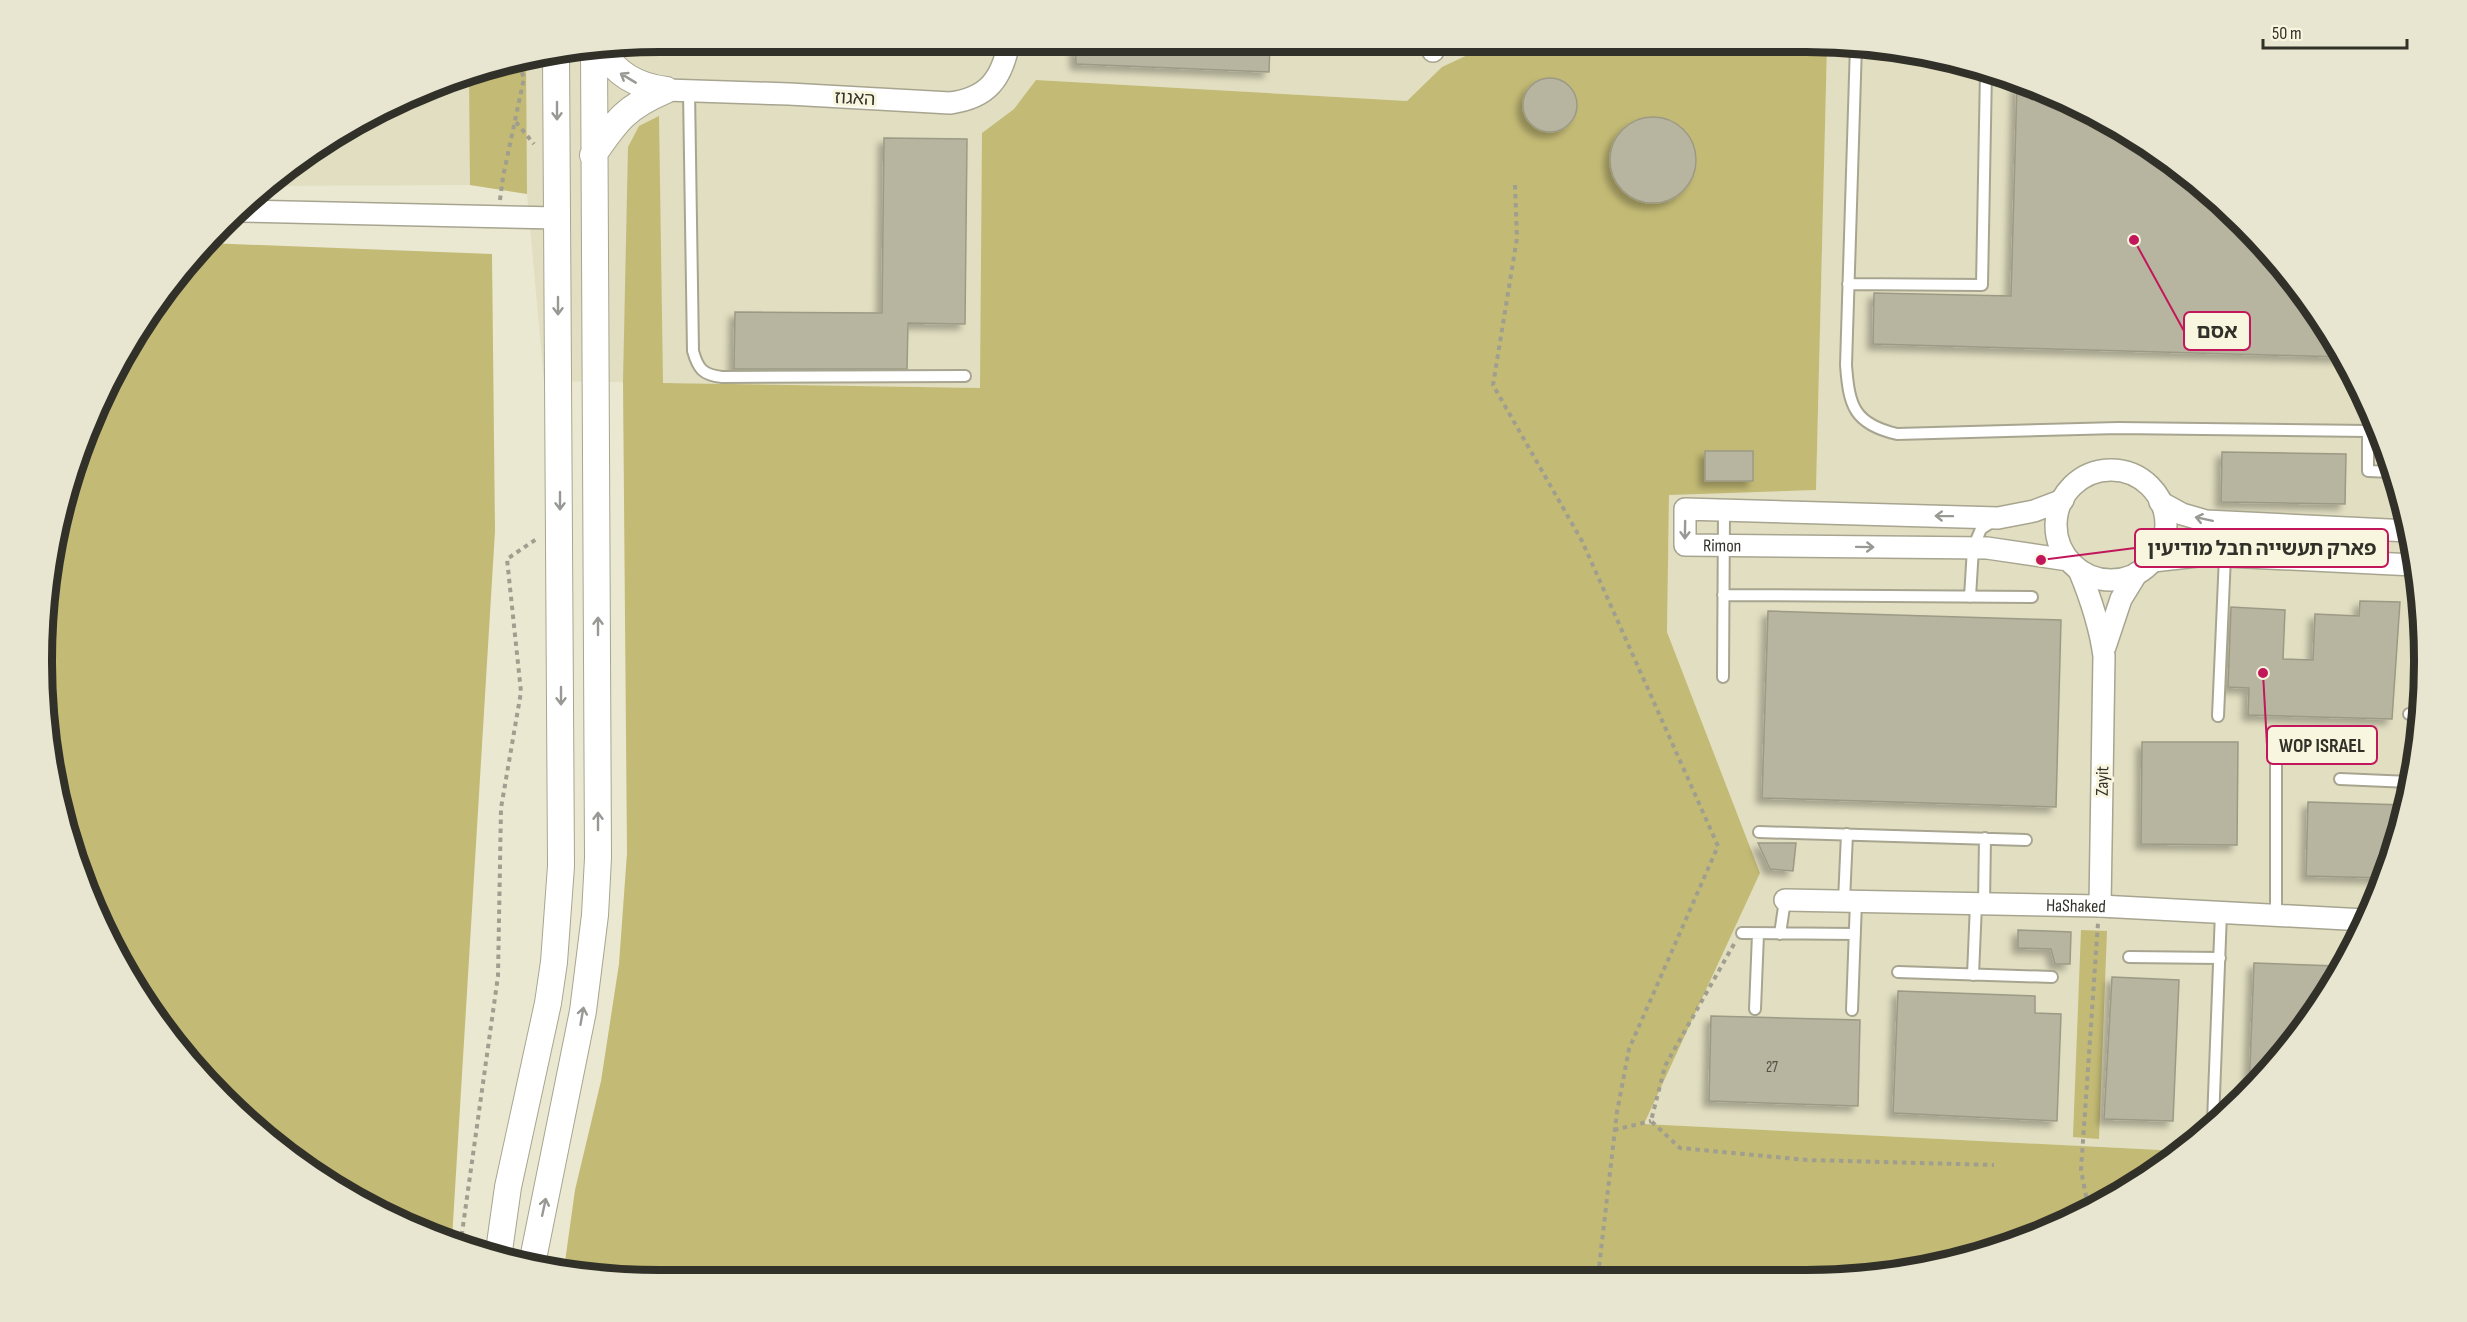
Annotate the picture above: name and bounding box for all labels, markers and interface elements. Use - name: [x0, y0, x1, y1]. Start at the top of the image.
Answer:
- scale bar: [2263, 12, 2407, 50]
- text: 50 m: [2272, 23, 2302, 44]
- one-way arrow: [619, 71, 636, 84]
- street label: האגוז: [834, 87, 876, 110]
- one-way arrow: [551, 100, 563, 120]
- one-way arrow: [552, 295, 564, 315]
- callout: אסם: [2184, 312, 2250, 350]
- text: אסם: [2196, 320, 2238, 344]
- one-way arrow: [554, 490, 566, 510]
- one-way arrow: [1935, 511, 1955, 522]
- one-way arrow: [2195, 513, 2214, 525]
- one-way arrow: [1679, 519, 1691, 539]
- callout: פארק תעשייה חבל מודיעין: [2135, 529, 2388, 567]
- street label: Rimon: [1703, 535, 1742, 557]
- text: פארק תעשייה חבל מודיעין: [2147, 537, 2377, 561]
- one-way arrow: [1854, 541, 1874, 553]
- one-way arrow: [592, 617, 604, 637]
- one-way arrow: [555, 685, 567, 705]
- callout: WOP ISRAEL: [2267, 726, 2377, 764]
- text: WOP ISRAEL: [2279, 734, 2365, 758]
- street label: Zayit: [2092, 765, 2113, 796]
- one-way arrow: [592, 812, 604, 832]
- street label: HaShaked: [2046, 895, 2106, 917]
- one-way arrow: [577, 1006, 588, 1026]
- house number: 27: [1766, 1058, 1778, 1077]
- one-way arrow: [539, 1197, 550, 1217]

